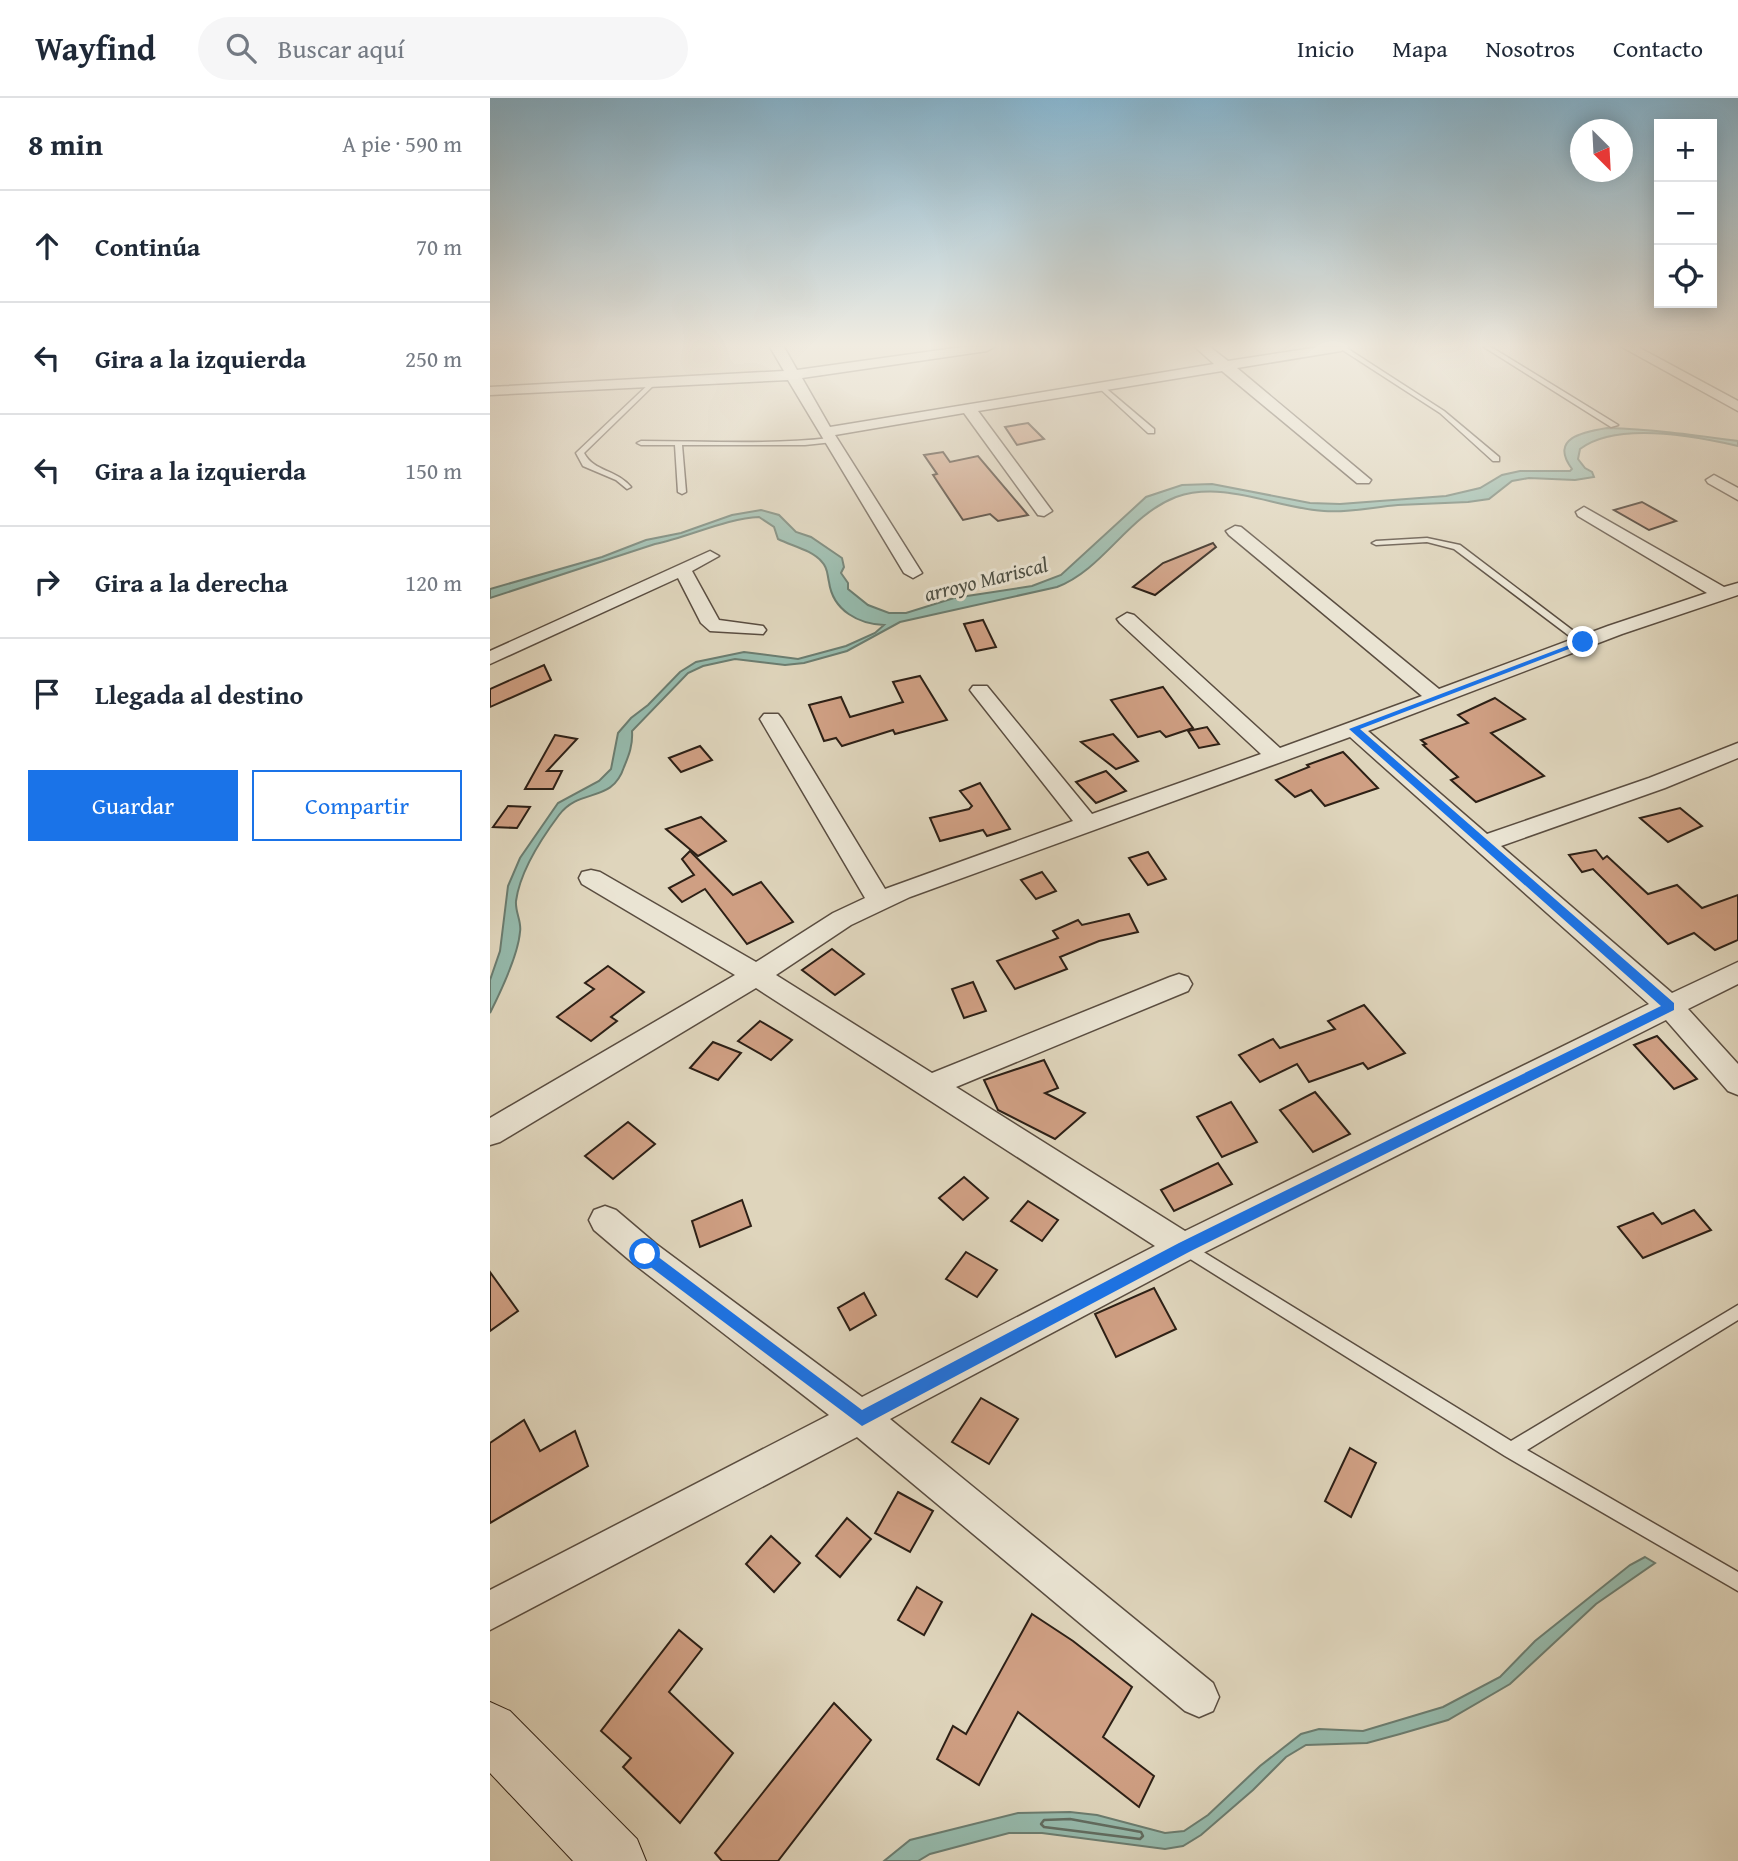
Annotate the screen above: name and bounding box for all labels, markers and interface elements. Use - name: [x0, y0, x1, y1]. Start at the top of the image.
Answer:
- search box: [198, 17, 688, 80]
- text: Wayfind: [35, 24, 156, 72]
- icon: search: [222, 29, 260, 67]
- text: Buscar aquí: [278, 29, 405, 68]
- text: Inicio: [1297, 31, 1354, 66]
- text: Mapa: [1392, 31, 1448, 66]
- text: Nosotros: [1486, 31, 1575, 66]
- text: Contacto: [1613, 31, 1703, 66]
- north arrow: [1570, 119, 1633, 182]
- map controls: [1654, 119, 1717, 308]
- button: +: [1654, 119, 1717, 182]
- text: 8 min: [28, 122, 103, 166]
- text: A pie · 590 m: [342, 127, 462, 160]
- button: −: [1654, 182, 1717, 245]
- icon: ahead: [28, 227, 66, 265]
- text: Continúa: [95, 227, 200, 266]
- text: 70 m: [416, 230, 462, 263]
- button: locate: [1654, 245, 1717, 308]
- icon: left: [28, 339, 66, 377]
- text: Gira a la izquierda: [95, 339, 306, 378]
- text: 250 m: [405, 342, 462, 375]
- icon: left: [28, 451, 66, 489]
- text: Gira a la izquierda: [95, 451, 306, 490]
- text: 150 m: [405, 454, 462, 487]
- water label: arroyo Mariscal: [921, 549, 1051, 609]
- icon: right: [28, 563, 66, 601]
- text: Gira a la derecha: [95, 563, 288, 602]
- text: 120 m: [405, 566, 462, 599]
- route end: [1567, 626, 1598, 657]
- icon: arrive: [28, 675, 66, 713]
- text: Llegada al destino: [95, 675, 303, 714]
- button: Guardar: [28, 770, 238, 841]
- button: Compartir: [252, 770, 462, 841]
- route start: [629, 1238, 660, 1269]

